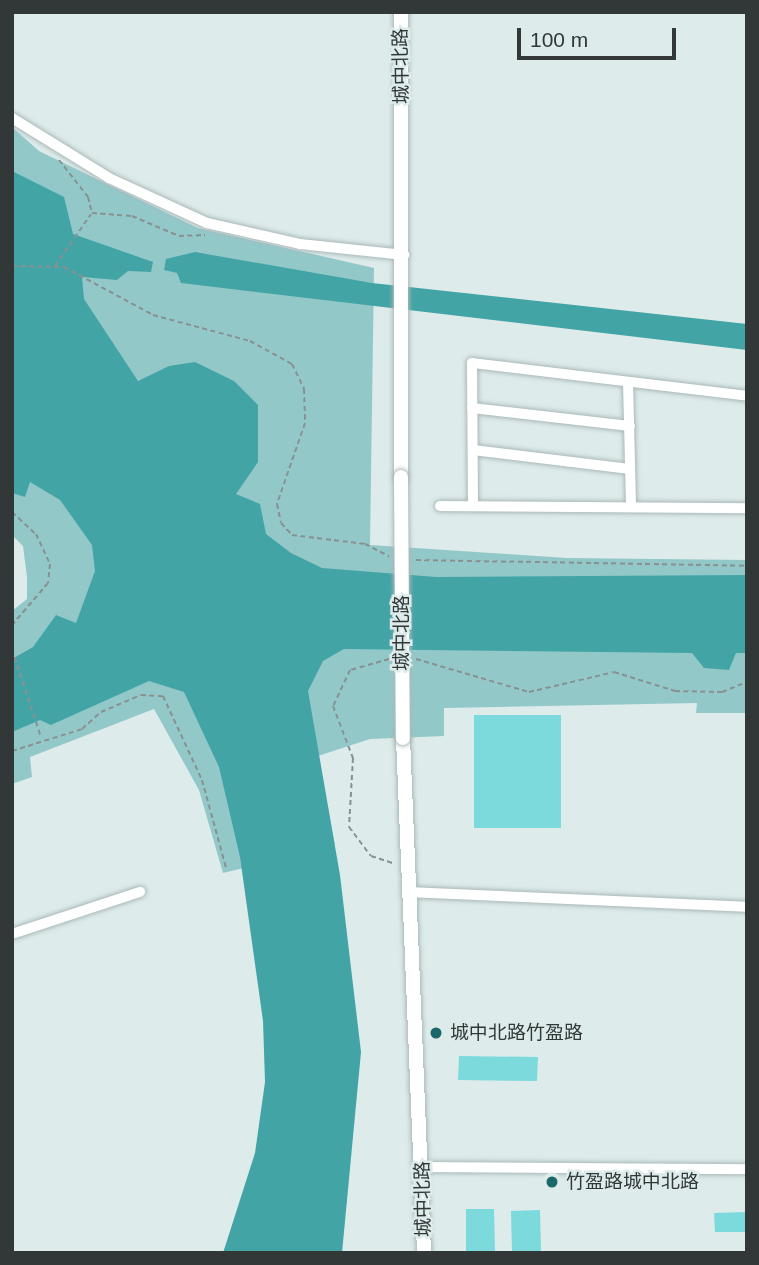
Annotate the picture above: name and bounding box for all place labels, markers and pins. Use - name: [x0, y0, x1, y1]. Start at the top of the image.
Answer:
- place label: 城中北路竹盈路: [450, 1022, 583, 1044]
- marker: 城中北路竹盈路: [428, 1025, 444, 1041]
- place label: 竹盈路城中北路: [566, 1171, 699, 1193]
- marker: 竹盈路城中北路: [544, 1174, 560, 1190]

